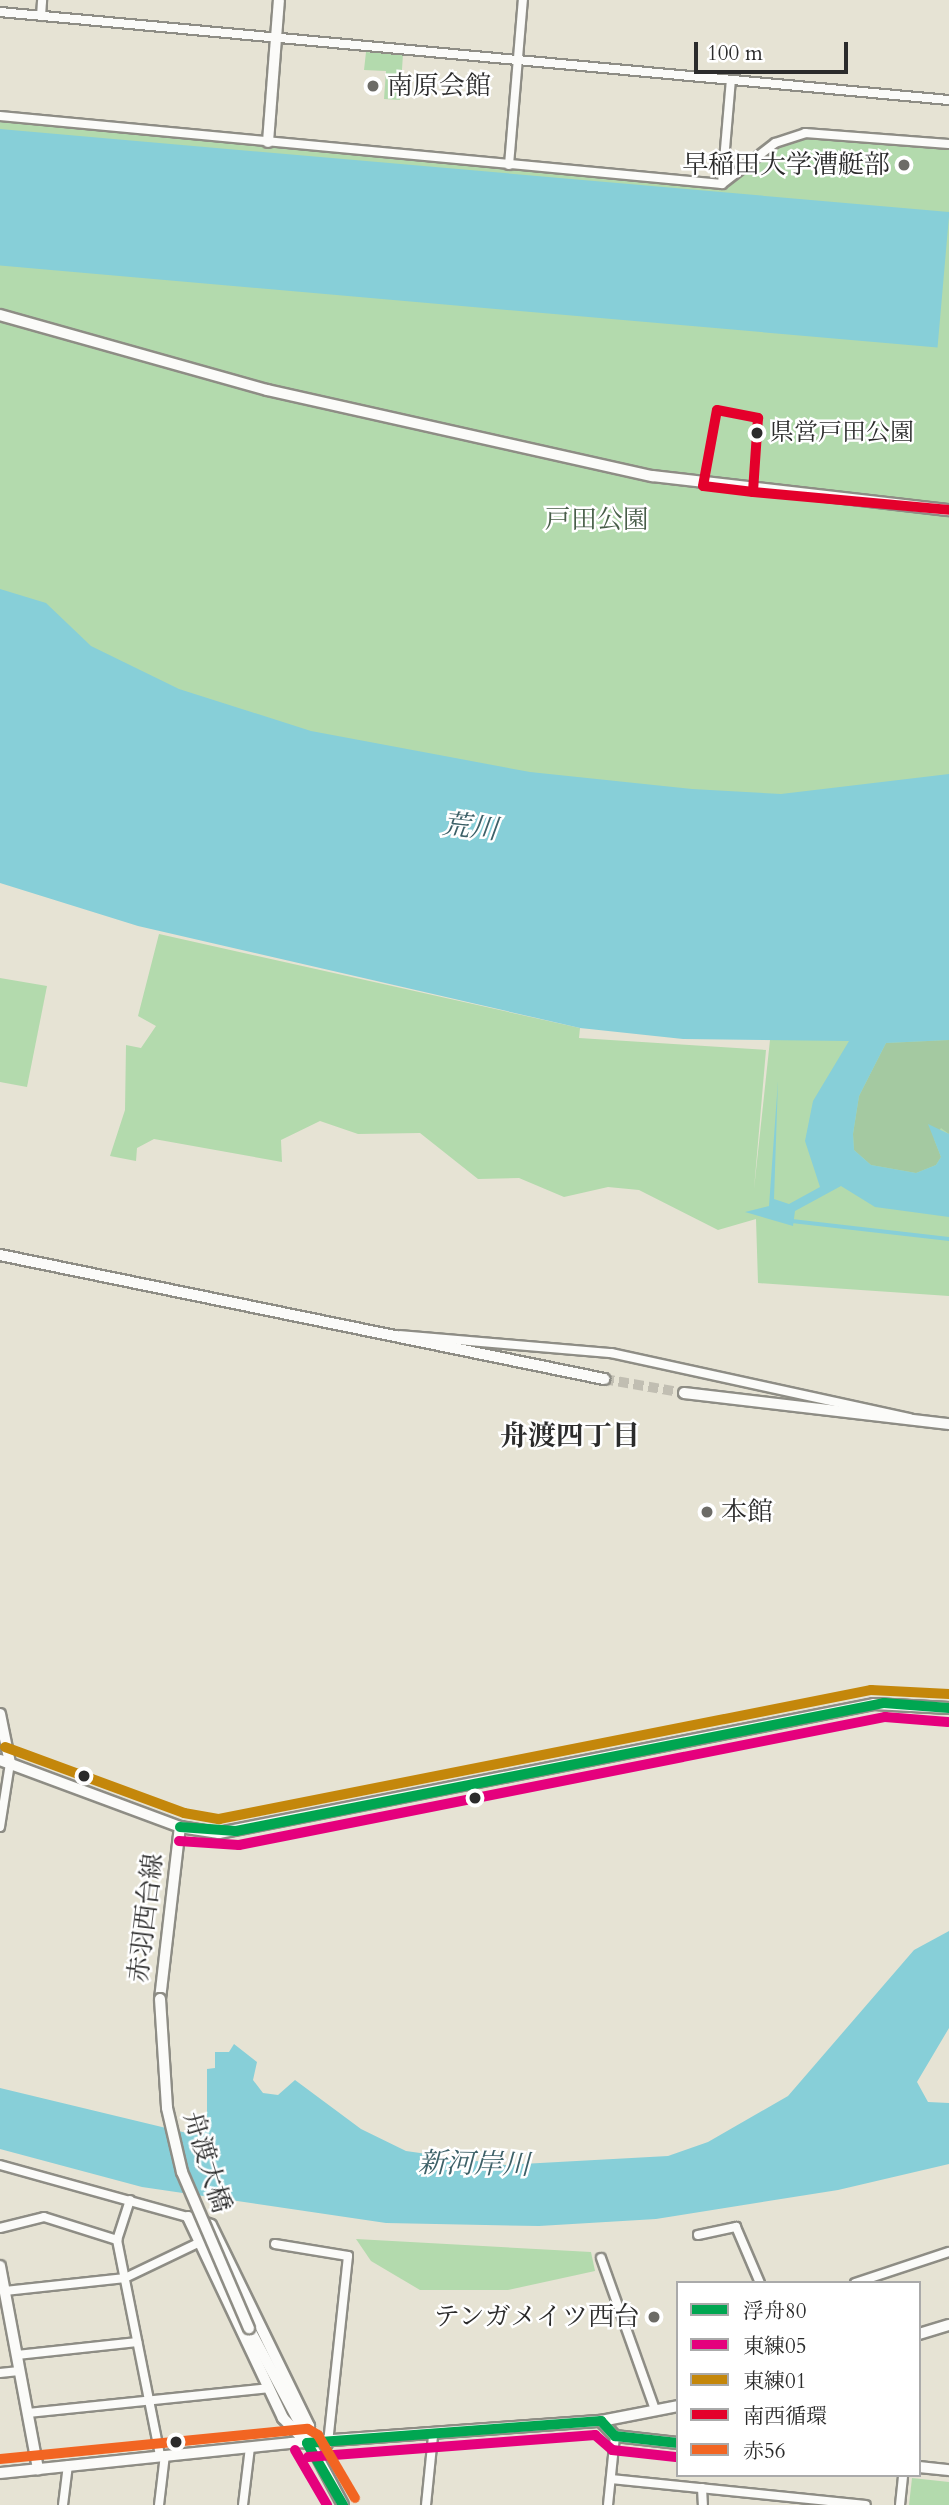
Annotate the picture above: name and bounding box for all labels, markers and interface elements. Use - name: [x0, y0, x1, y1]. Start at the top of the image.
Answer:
- scale bar: [697, 28, 851, 72]
- text: 100 m: [707, 39, 763, 68]
- place label: 南原会館: [387, 70, 491, 102]
- marker: 南原会館: [365, 78, 381, 94]
- place label: 早稲田大学漕艇部: [682, 149, 890, 181]
- marker: 早稲田大学漕艇部: [896, 157, 912, 173]
- place label: 県営戸田公園: [770, 419, 914, 447]
- marker: 県営戸田公園: [750, 426, 764, 440]
- park label: 戸田公園: [545, 504, 649, 536]
- water label: 荒川: [440, 807, 500, 847]
- district label: 舟渡四丁目: [500, 1419, 640, 1453]
- place label: 本館: [721, 1496, 773, 1528]
- marker: 本館: [699, 1504, 715, 1520]
- unlabelled marker: [77, 1769, 91, 1783]
- unlabelled marker: [468, 1791, 482, 1805]
- street label: 赤羽西台線: [123, 1852, 169, 1984]
- street label: 舟渡大橋: [177, 2108, 237, 2216]
- water label: 新河岸川: [418, 2146, 530, 2182]
- legend: [676, 2281, 921, 2477]
- text: 浮舟80: [743, 2297, 807, 2326]
- place label: テンガメイツ西台: [432, 2301, 640, 2333]
- marker: テンガメイツ西台: [646, 2309, 662, 2325]
- text: 東練05: [743, 2332, 807, 2361]
- text: 東練01: [743, 2367, 807, 2396]
- text: 南西循環: [743, 2402, 827, 2431]
- unlabelled marker: [169, 2435, 183, 2449]
- text: 赤56: [743, 2437, 786, 2466]

